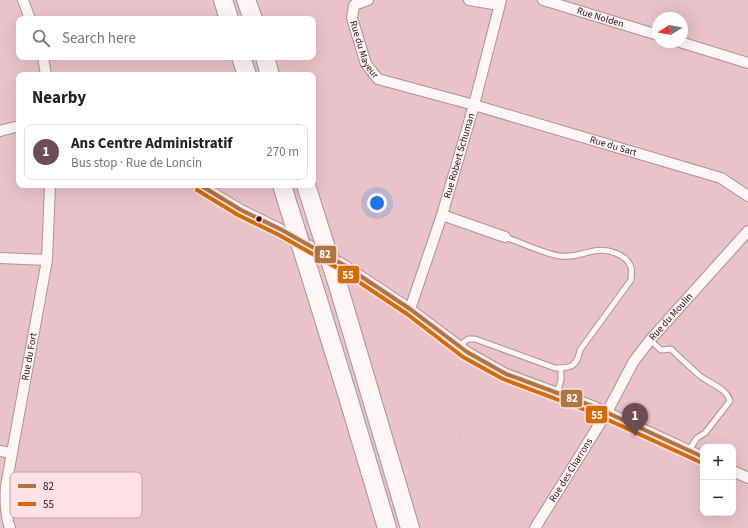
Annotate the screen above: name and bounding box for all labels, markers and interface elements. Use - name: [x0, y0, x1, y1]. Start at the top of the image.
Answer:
- street label: Rue Nolden: [575, 4, 626, 31]
- north arrow: [652, 12, 688, 48]
- search box: [16, 16, 316, 60]
- street label: Rue du Mayeur: [346, 19, 382, 82]
- icon: search: [30, 27, 52, 49]
- text: Search here: [62, 28, 136, 49]
- text: Nearby: [32, 86, 86, 110]
- street label: Rue Robert Schuman: [440, 111, 478, 200]
- text: Ans Centre Administratif: [71, 133, 232, 154]
- street label: Rue du Sart: [588, 133, 639, 160]
- text: 1: [43, 143, 49, 161]
- text: 270 m: [266, 143, 299, 161]
- text: Bus stop · Rue de Loncin: [71, 154, 202, 172]
- your location: [367, 193, 387, 213]
- unlabelled marker: [254, 214, 264, 224]
- line badge: 82: [314, 245, 337, 264]
- text: 82: [319, 247, 331, 262]
- line badge: 55: [337, 265, 360, 284]
- text: 55: [342, 268, 354, 283]
- street label: Rue du Moulin: [646, 290, 696, 344]
- street label: Rue du Fort: [18, 331, 41, 382]
- line badge: 82: [560, 389, 583, 408]
- text: 82: [566, 391, 578, 406]
- pin: 1: [622, 403, 648, 436]
- line badge: 55: [585, 405, 608, 424]
- text: 55: [591, 408, 603, 423]
- street label: Rue des Charrons: [546, 436, 596, 505]
- map controls: [700, 444, 736, 516]
- button: +: [700, 444, 736, 480]
- legend: [10, 472, 142, 518]
- text: 82: [43, 479, 54, 494]
- button: −: [700, 480, 736, 516]
- text: 55: [43, 497, 54, 512]

